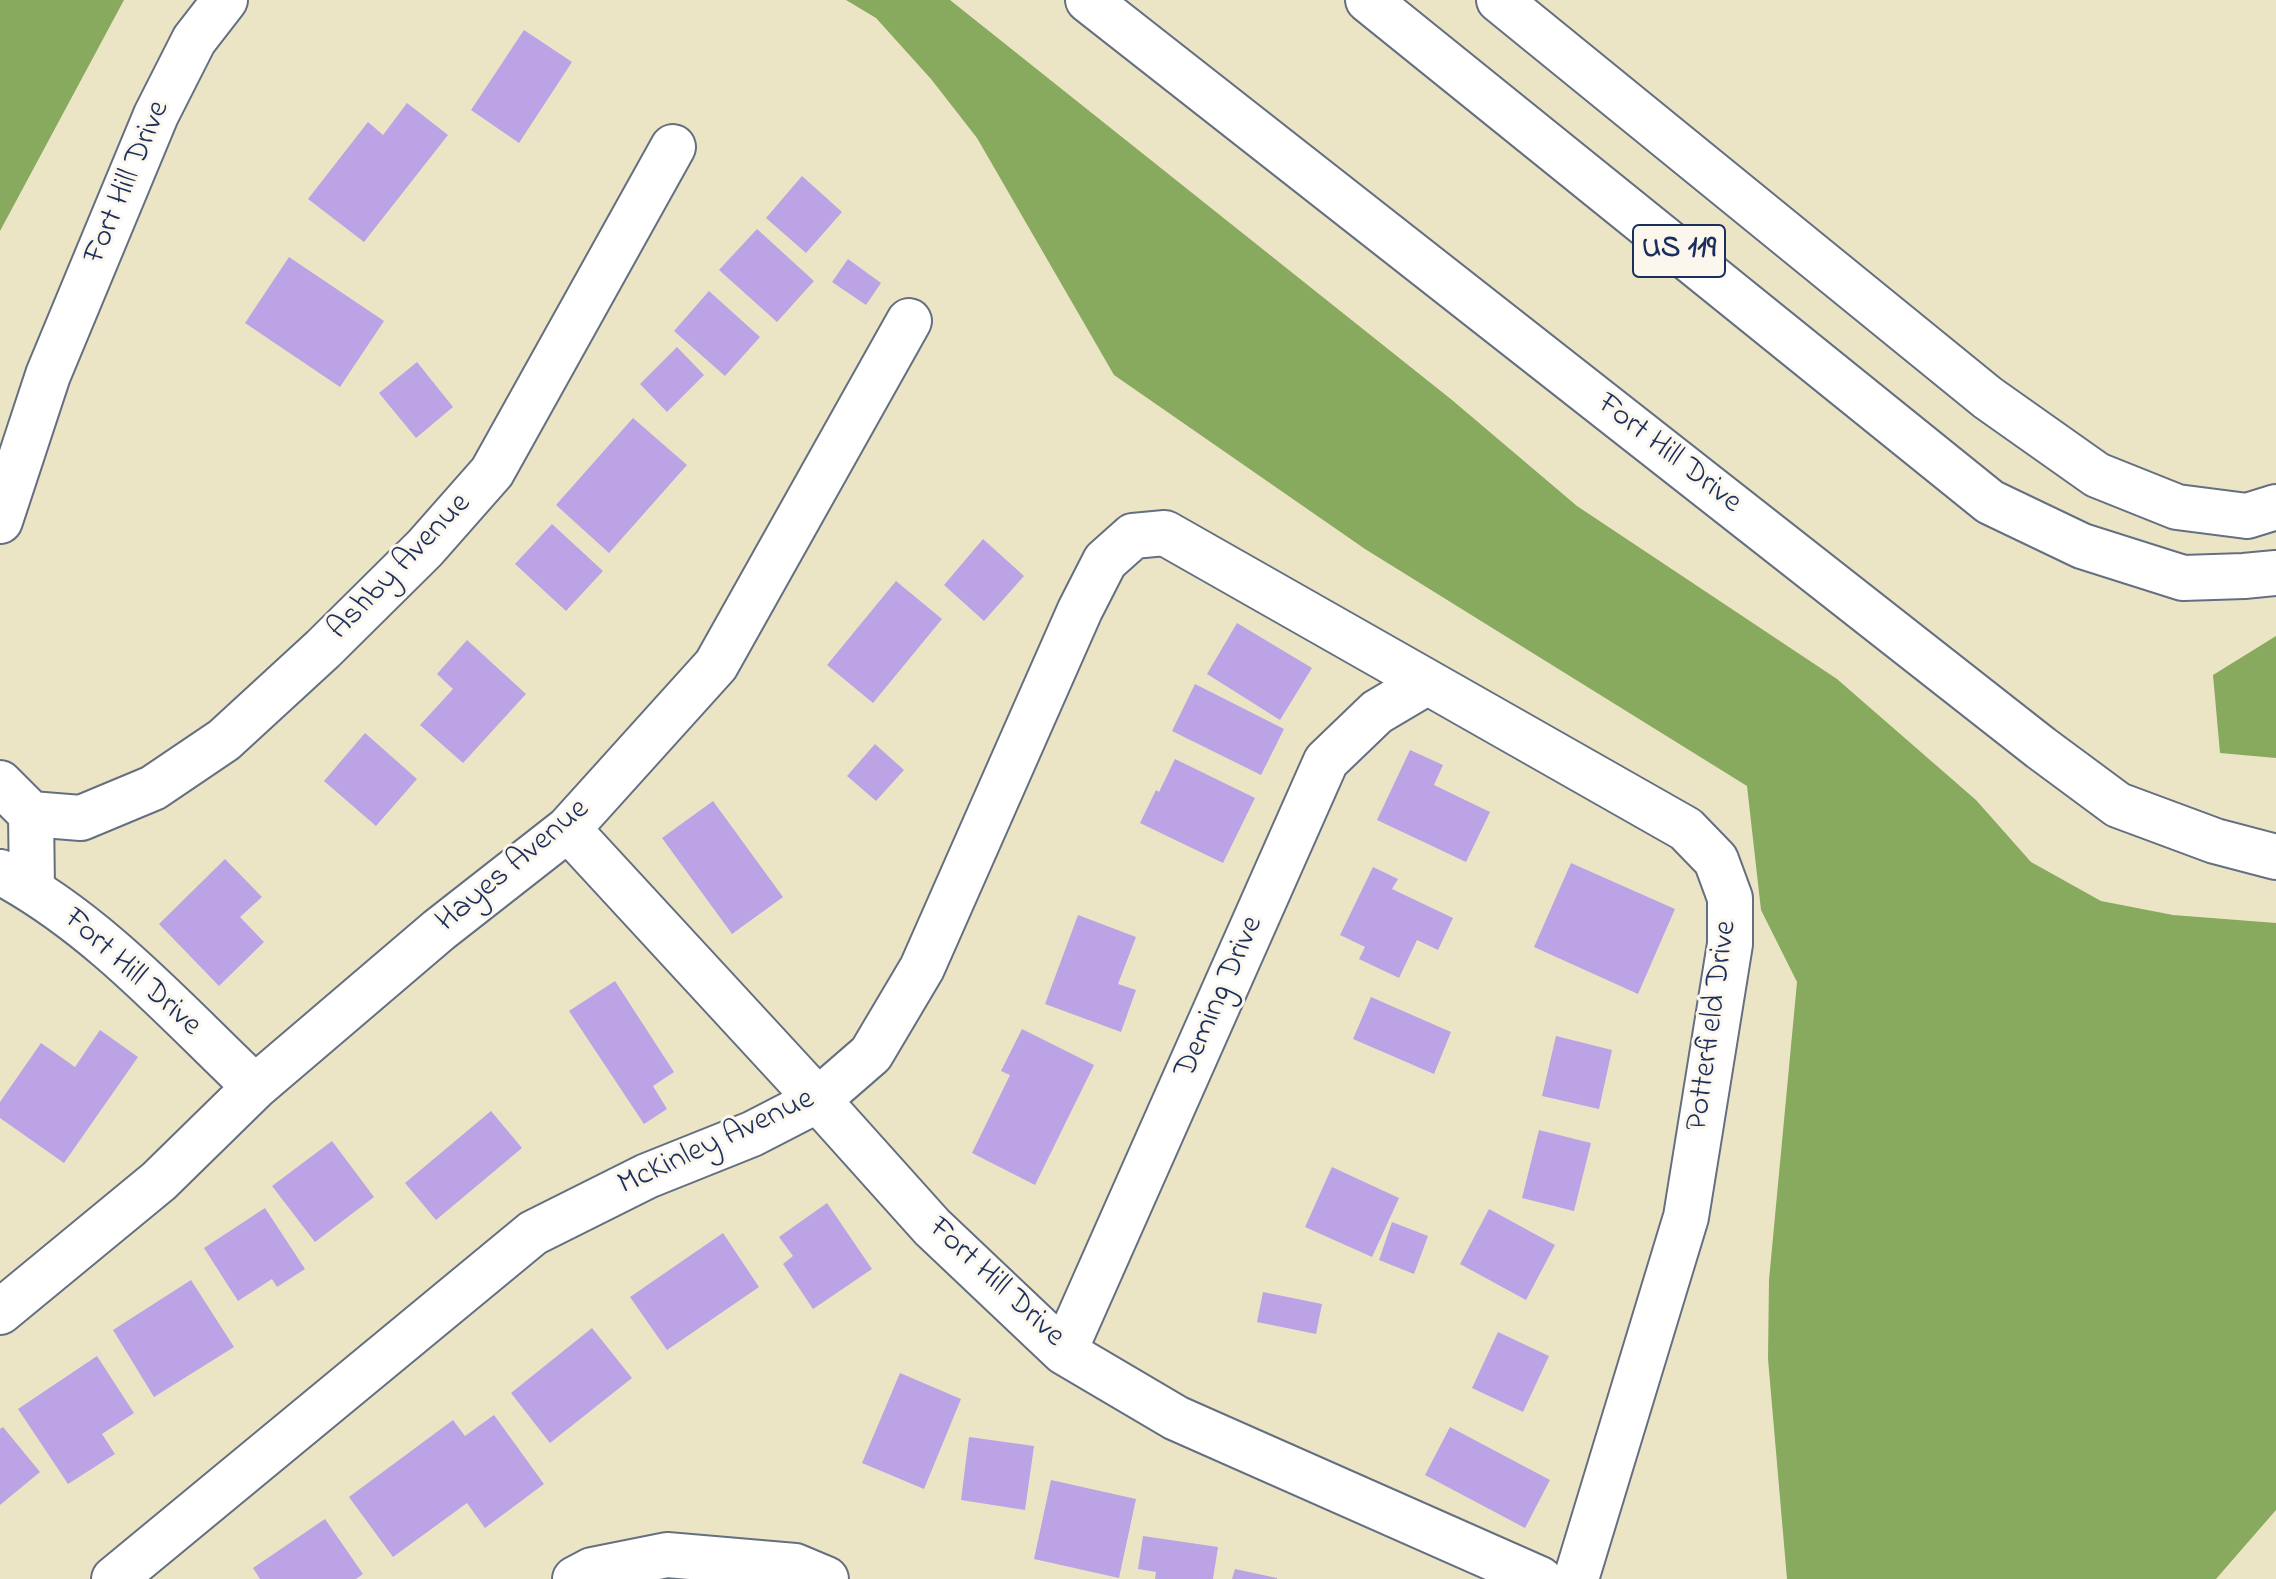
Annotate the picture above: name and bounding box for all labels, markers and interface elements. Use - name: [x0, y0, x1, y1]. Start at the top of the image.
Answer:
- street label: Fort Hill Drive: [78, 96, 180, 270]
- road number: US 119: [1633, 225, 1725, 277]
- street label: Fort Hill Drive: [1588, 387, 1748, 523]
- street label: Ashby Avenue: [321, 486, 481, 650]
- street label: Hayes Avenue: [430, 792, 598, 942]
- street label: Fort Hill Drive: [54, 902, 208, 1046]
- street label: Deming Drive: [1168, 911, 1274, 1085]
- street label: Potterfield Drive: [1680, 918, 1748, 1134]
- street label: McKinley Avenue: [613, 1082, 821, 1206]
- street label: Fort Hill Drive: [919, 1211, 1071, 1357]

